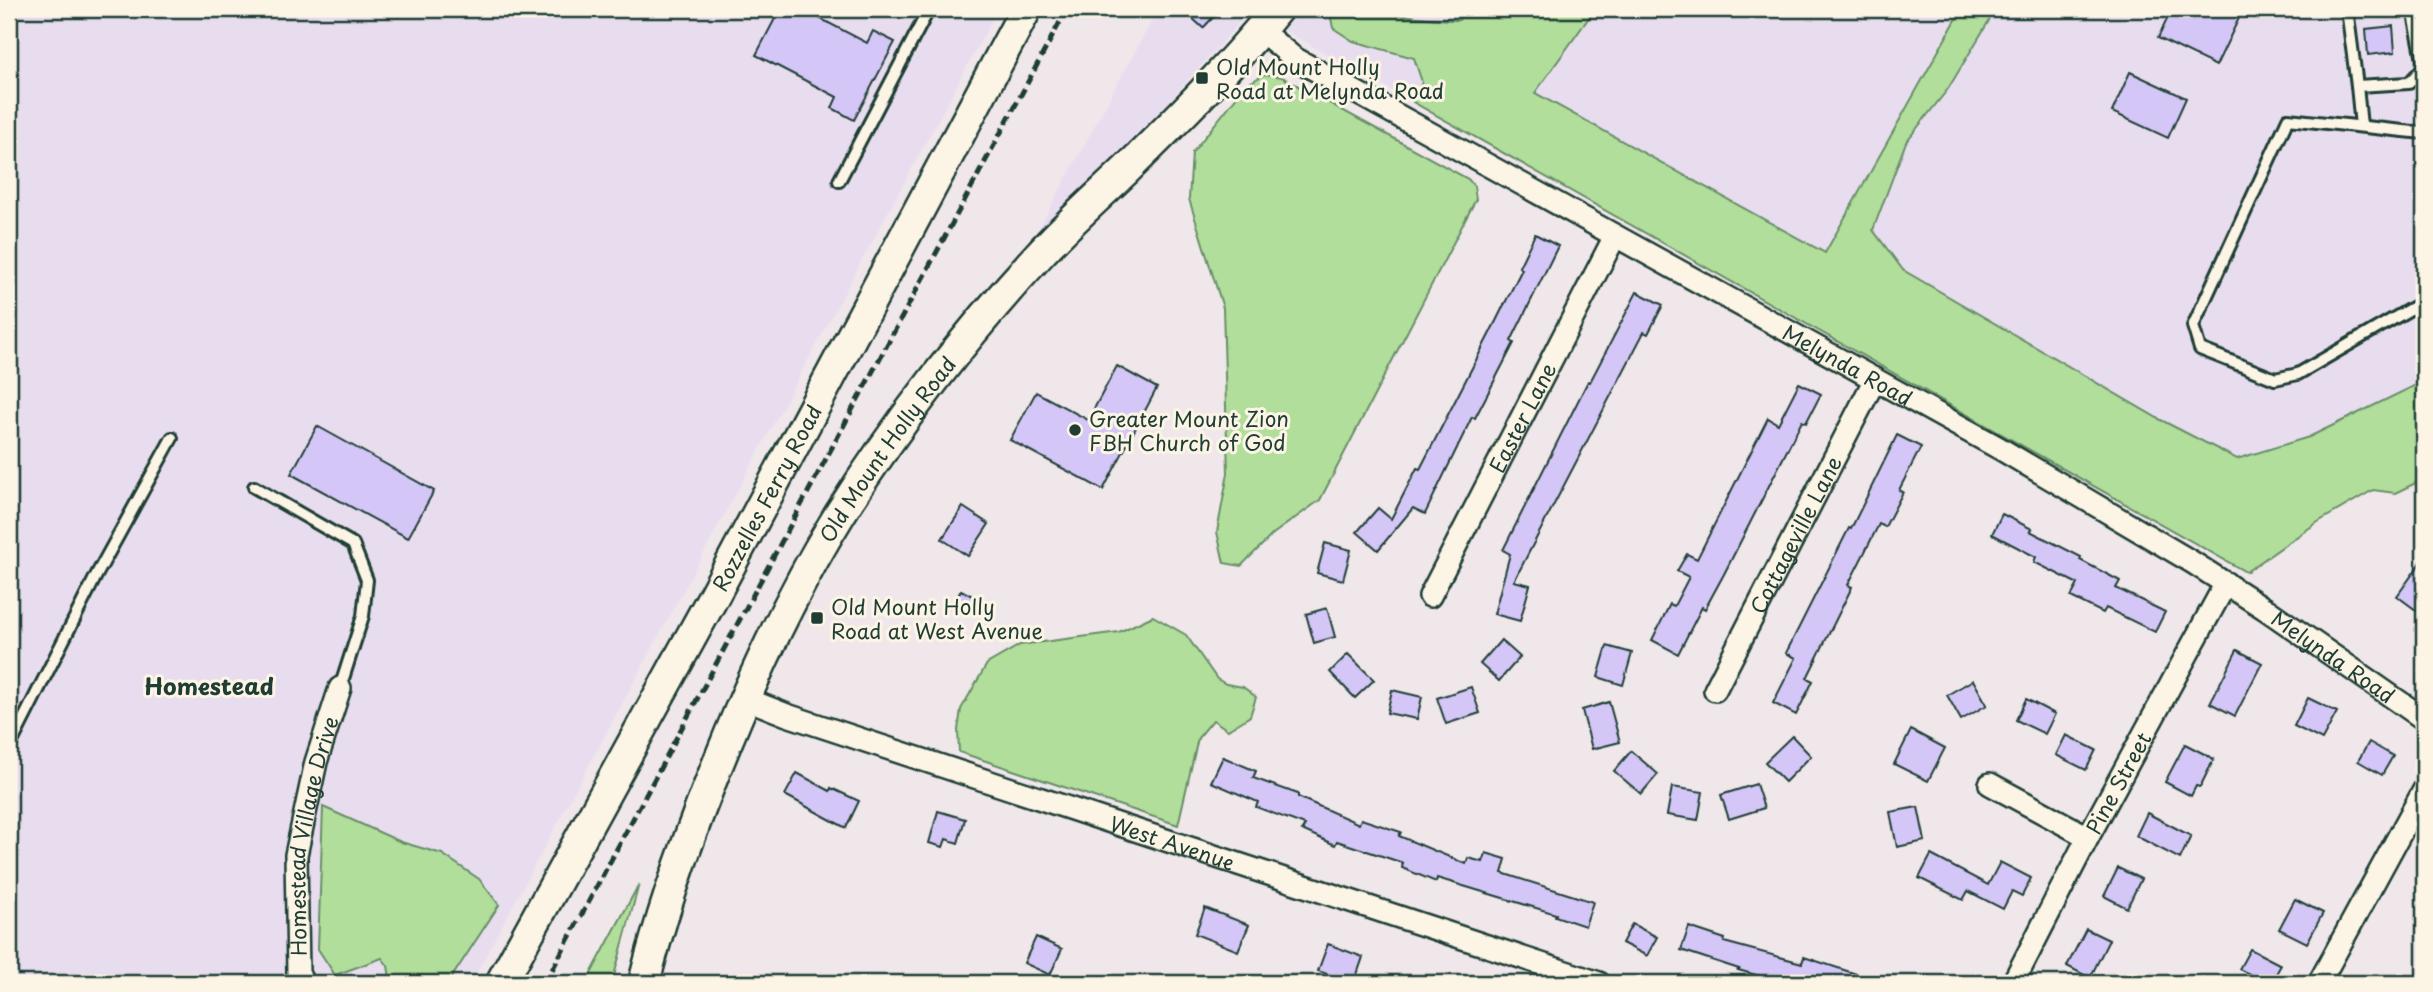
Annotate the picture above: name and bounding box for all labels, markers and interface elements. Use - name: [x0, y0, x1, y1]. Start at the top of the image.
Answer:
- place label: Old Mount Holly Road at Melynda Road: [1216, 50, 1444, 106]
- marker: Old Mount Holly Road at Melynda Road: [1194, 70, 1210, 86]
- street label: Melynda Road: [1777, 316, 1919, 413]
- street label: Old Mount Holly Road: [811, 349, 963, 548]
- street label: Easter Lane: [1480, 357, 1563, 478]
- street label: Rozzelles Ferry Road: [703, 399, 829, 597]
- place label: Greater Mount Zion FBH Church of God: [1089, 402, 1289, 458]
- marker: Greater Mount Zion FBH Church of God: [1067, 422, 1083, 438]
- street label: Cottageville Lane: [1741, 450, 1849, 619]
- place label: Old Mount Holly Road at West Avenue: [831, 590, 1043, 646]
- street label: Melynda Road: [2265, 602, 2402, 710]
- marker: Old Mount Holly Road at West Avenue: [809, 610, 825, 626]
- district label: Homestead: [144, 668, 274, 703]
- street label: Homestead Village Drive: [280, 712, 346, 957]
- street label: Pine Street: [2077, 726, 2158, 840]
- street label: West Avenue: [1106, 807, 1239, 878]

